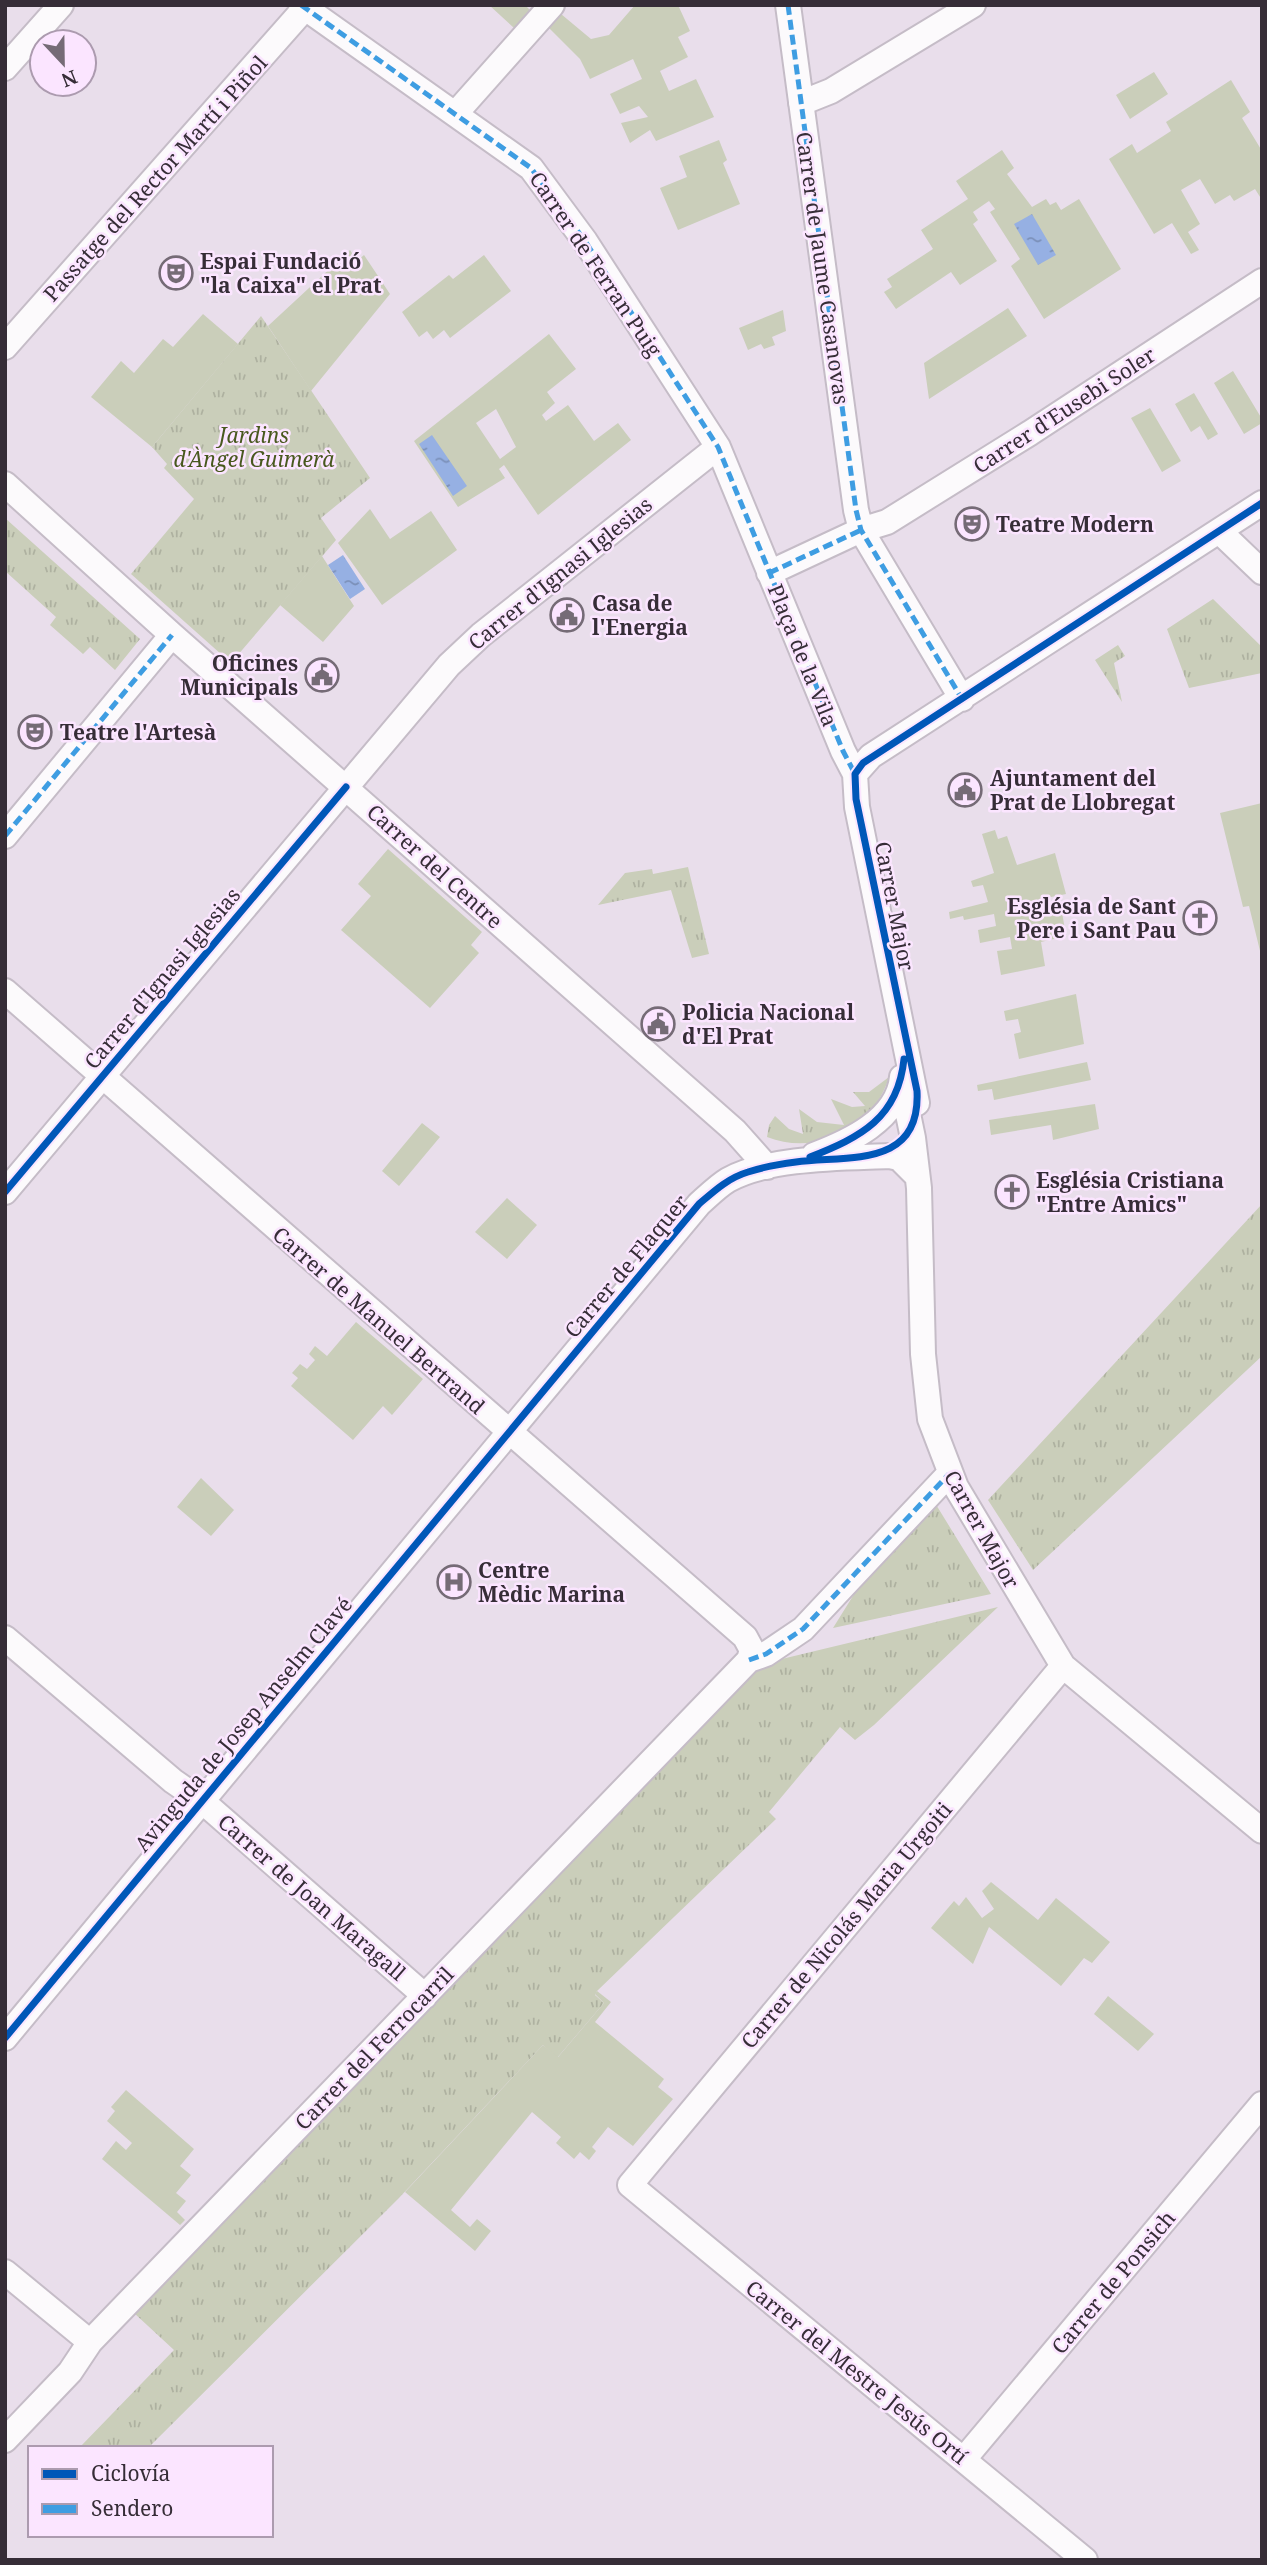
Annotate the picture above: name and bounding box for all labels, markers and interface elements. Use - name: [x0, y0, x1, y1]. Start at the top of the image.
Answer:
- north arrow: [28, 28, 98, 98]
- street label: Passatge del Rector Martí i Piñol: [37, 49, 273, 307]
- text: N: [58, 64, 81, 94]
- street label: Carrer de Jaume Casanovas: [790, 130, 856, 406]
- street label: Carrer de Ferran Puig: [524, 166, 669, 363]
- place label: Espai Fundació "la Caixa" el Prat: [200, 247, 382, 299]
- theatre icon: Espai Fundació "la Caixa" el Prat: [157, 254, 195, 292]
- street label: Carrer d'Eusebi Soler: [967, 340, 1161, 479]
- park label: Jardins d'Àngel Guimerà: [173, 421, 335, 473]
- street label: Carrer d'Ignasi Iglesias: [462, 490, 658, 656]
- theatre icon: Teatre Modern: [953, 505, 991, 543]
- place label: Teatre Modern: [996, 510, 1154, 538]
- street label: Plaça de la Vila: [762, 580, 844, 730]
- place label: Casa de l'Energia: [592, 589, 688, 641]
- public building icon: Casa de l'Energia: [548, 596, 586, 634]
- place label: Oficines Municipals: [181, 649, 298, 701]
- public building icon: Oficines Municipals: [303, 656, 341, 694]
- theatre icon: Teatre l'Artesà: [16, 713, 54, 751]
- place label: Teatre l'Artesà: [60, 718, 216, 746]
- place label: Ajuntament del Prat de Llobregat: [990, 764, 1176, 816]
- public building icon: Ajuntament del Prat de Llobregat: [946, 771, 984, 809]
- street label: Carrer del Centre: [361, 798, 509, 934]
- street label: Carrer Major: [869, 839, 921, 973]
- street label: Carrer d'Ignasi Iglesias: [78, 881, 246, 1075]
- place label: Església de Sant Pere i Sant Pau: [1007, 892, 1176, 944]
- church icon: Església de Sant Pere i Sant Pau: [1181, 899, 1219, 937]
- place label: Policia Nacional d'El Prat: [682, 998, 855, 1050]
- public building icon: Policia Nacional d'El Prat: [639, 1005, 677, 1043]
- place label: Església Cristiana "Entre Amics": [1036, 1166, 1224, 1218]
- church icon: Església Cristiana "Entre Amics": [993, 1173, 1031, 1211]
- street label: Carrer de Flaquer: [558, 1188, 694, 1343]
- street label: Carrer de Manuel Bertrand: [267, 1220, 491, 1420]
- street label: Carrer Major: [938, 1465, 1026, 1593]
- place label: Centre Mèdic Marina: [478, 1556, 625, 1608]
- hospital icon: Centre Mèdic Marina: [435, 1563, 473, 1601]
- street label: Avinguda de Josep Anselm Clavé: [128, 1591, 358, 1857]
- street label: Carrer de Nicolás Maria Urgoiti: [734, 1796, 958, 2054]
- street label: Carrer de Joan Maragall: [212, 1808, 412, 1987]
- street label: Carrer del Ferrocarril: [289, 1960, 460, 2136]
- street label: Carrer de Ponsich: [1045, 2204, 1181, 2360]
- street label: Carrer del Mestre Jesús Ortí: [740, 2274, 974, 2470]
- legend: [28, 2446, 273, 2537]
- text: Ciclovía: [91, 2459, 170, 2487]
- text: Sendero: [91, 2494, 173, 2522]

